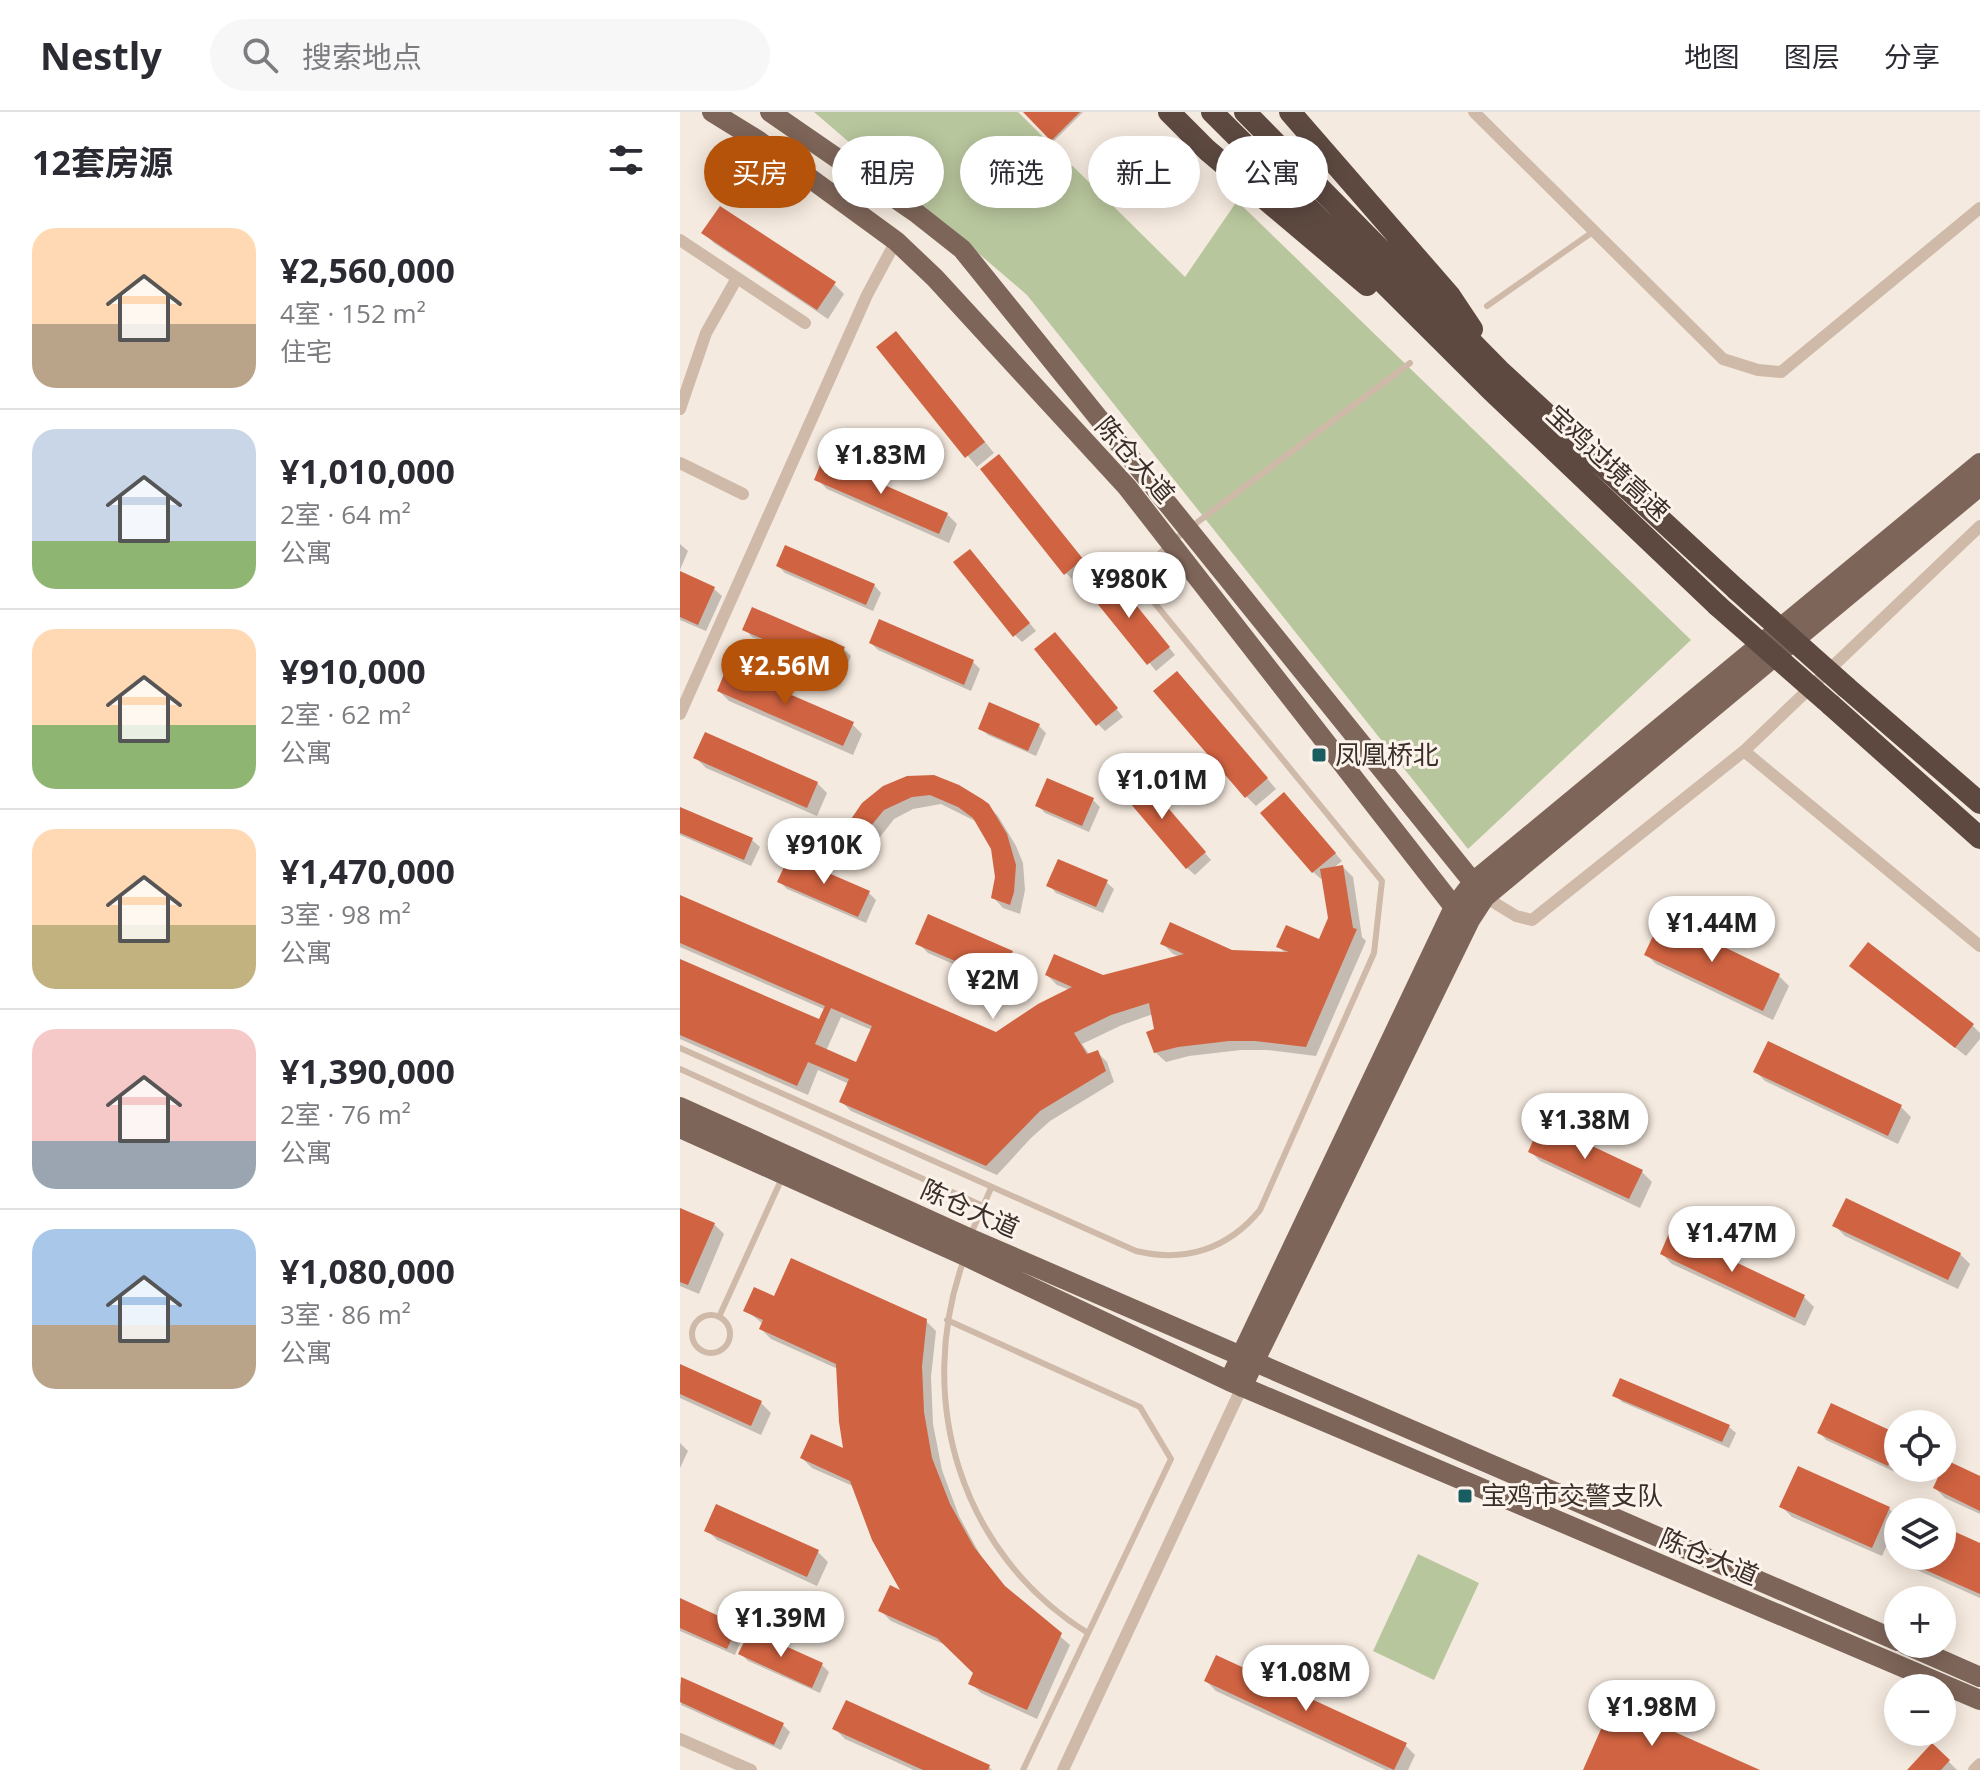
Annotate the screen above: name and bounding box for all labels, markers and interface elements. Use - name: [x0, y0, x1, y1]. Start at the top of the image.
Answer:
- search box: [210, 19, 770, 91]
- text: Nestly: [40, 29, 162, 81]
- icon: search: [238, 33, 282, 77]
- text: 搜索地点: [302, 36, 422, 77]
- text: 地图: [1684, 37, 1740, 75]
- text: 图层: [1784, 37, 1840, 75]
- text: 分享: [1884, 37, 1940, 75]
- chip: 买房: [704, 136, 816, 208]
- chip: 租房: [832, 136, 944, 208]
- chip: 筛选: [960, 136, 1072, 208]
- chip: 新上: [1088, 136, 1200, 208]
- chip: 公寓: [1216, 136, 1328, 208]
- icon: filters: [604, 138, 648, 182]
- text: 12套房源: [32, 139, 173, 185]
- text: ¥2,560,000: [280, 247, 455, 293]
- icon: home: [96, 260, 192, 356]
- text: 4室 · 152 m²: [280, 295, 426, 331]
- text: 住宅: [280, 333, 332, 369]
- street label: 宝鸡过境高速: [1539, 396, 1678, 529]
- street label: 陈仓大道: [1088, 408, 1183, 510]
- pin: ¥1.83M: [816, 428, 946, 496]
- text: ¥1.83M: [835, 436, 927, 472]
- text: ¥1,010,000: [280, 448, 455, 494]
- icon: home: [96, 461, 192, 557]
- text: 2室 · 64 m²: [280, 496, 411, 532]
- text: 公寓: [280, 534, 332, 570]
- pin: ¥980K: [1073, 552, 1185, 620]
- text: ¥980K: [1091, 560, 1167, 596]
- pin: ¥2.56M: [720, 639, 850, 707]
- text: ¥2.56M: [739, 647, 831, 683]
- text: ¥910,000: [280, 648, 426, 694]
- icon: home: [96, 661, 192, 757]
- text: 2室 · 62 m²: [280, 696, 411, 732]
- text: 公寓: [280, 734, 332, 770]
- place label: 凤凰桥北: [1335, 736, 1439, 772]
- marker: 凤凰桥北: [1310, 746, 1328, 764]
- pin: ¥1.01M: [1097, 753, 1227, 821]
- text: ¥1.01M: [1116, 761, 1208, 797]
- pin: ¥910K: [768, 818, 880, 886]
- text: ¥910K: [786, 826, 862, 862]
- text: ¥1,470,000: [280, 848, 455, 894]
- icon: home: [96, 861, 192, 957]
- text: 3室 · 98 m²: [280, 896, 411, 932]
- pin: ¥1.44M: [1647, 896, 1777, 964]
- text: ¥1.44M: [1666, 904, 1758, 940]
- text: 公寓: [280, 934, 332, 970]
- pin: ¥2M: [954, 953, 1032, 1021]
- text: ¥2M: [966, 961, 1020, 997]
- text: ¥1,390,000: [280, 1048, 455, 1094]
- icon: home: [96, 1061, 192, 1157]
- pin: ¥1.38M: [1520, 1093, 1650, 1161]
- text: 2室 · 76 m²: [280, 1096, 411, 1132]
- text: ¥1.38M: [1539, 1101, 1631, 1137]
- text: 公寓: [280, 1134, 332, 1170]
- street label: 陈仓大道: [916, 1170, 1025, 1246]
- pin: ¥1.47M: [1667, 1206, 1797, 1274]
- text: ¥1.47M: [1686, 1214, 1778, 1250]
- text: ¥1,080,000: [280, 1248, 455, 1294]
- icon: home: [96, 1261, 192, 1357]
- text: 3室 · 86 m²: [280, 1296, 411, 1332]
- text: 公寓: [280, 1334, 332, 1370]
- map controls: [1884, 1410, 1956, 1746]
- button: locate: [1884, 1410, 1956, 1482]
- place label: 宝鸡市交警支队: [1481, 1477, 1663, 1513]
- marker: 宝鸡市交警支队: [1456, 1487, 1474, 1505]
- button: layers: [1884, 1498, 1956, 1570]
- street label: 陈仓大道: [1654, 1519, 1764, 1593]
- button: +: [1884, 1586, 1956, 1658]
- pin: ¥1.39M: [716, 1591, 846, 1659]
- text: ¥1.39M: [735, 1599, 827, 1635]
- pin: ¥1.08M: [1241, 1645, 1371, 1713]
- text: ¥1.08M: [1260, 1653, 1352, 1689]
- button: −: [1884, 1674, 1956, 1746]
- pin: ¥1.98M: [1587, 1680, 1717, 1748]
- text: ¥1.98M: [1606, 1688, 1698, 1724]

